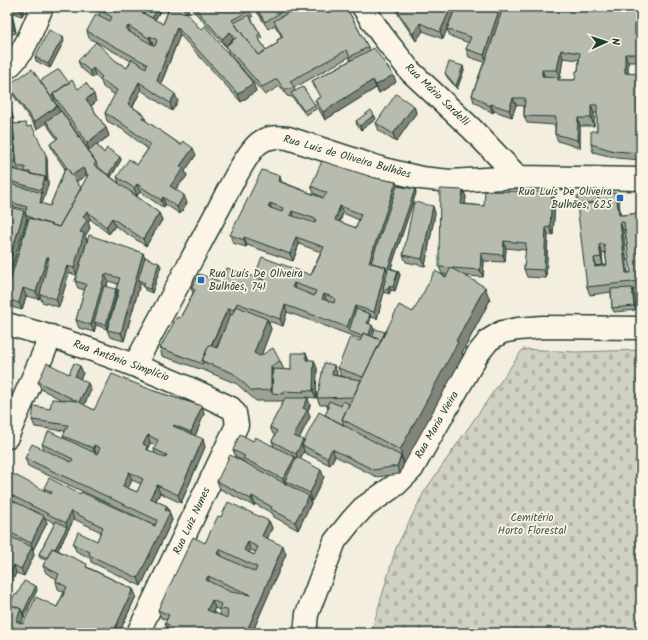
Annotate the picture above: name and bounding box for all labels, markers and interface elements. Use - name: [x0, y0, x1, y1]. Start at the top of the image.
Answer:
- north arrow: [586, 22, 626, 62]
- text: N: [606, 38, 624, 46]
- street label: Rua Mário Sardelli: [401, 59, 474, 131]
- street label: Rua Luis de Oliveira Bulhões: [281, 130, 413, 184]
- place label: Rua Luís De Oliveira Bulhões, 625: [518, 183, 613, 214]
- marker: Rua Luís De Oliveira Bulhões, 625: [615, 193, 625, 203]
- place label: Rua Luís De Oliveira Bulhões, 741: [209, 265, 303, 296]
- marker: Rua Luís De Oliveira Bulhões, 741: [196, 275, 206, 285]
- street label: Rua Antônio Simplício: [70, 335, 172, 387]
- street label: Rua Maria Vieira: [410, 388, 464, 462]
- street label: Rua Luiz Nunes: [168, 484, 216, 558]
- park label: Cemitério Horto Florestal: [498, 509, 567, 540]

